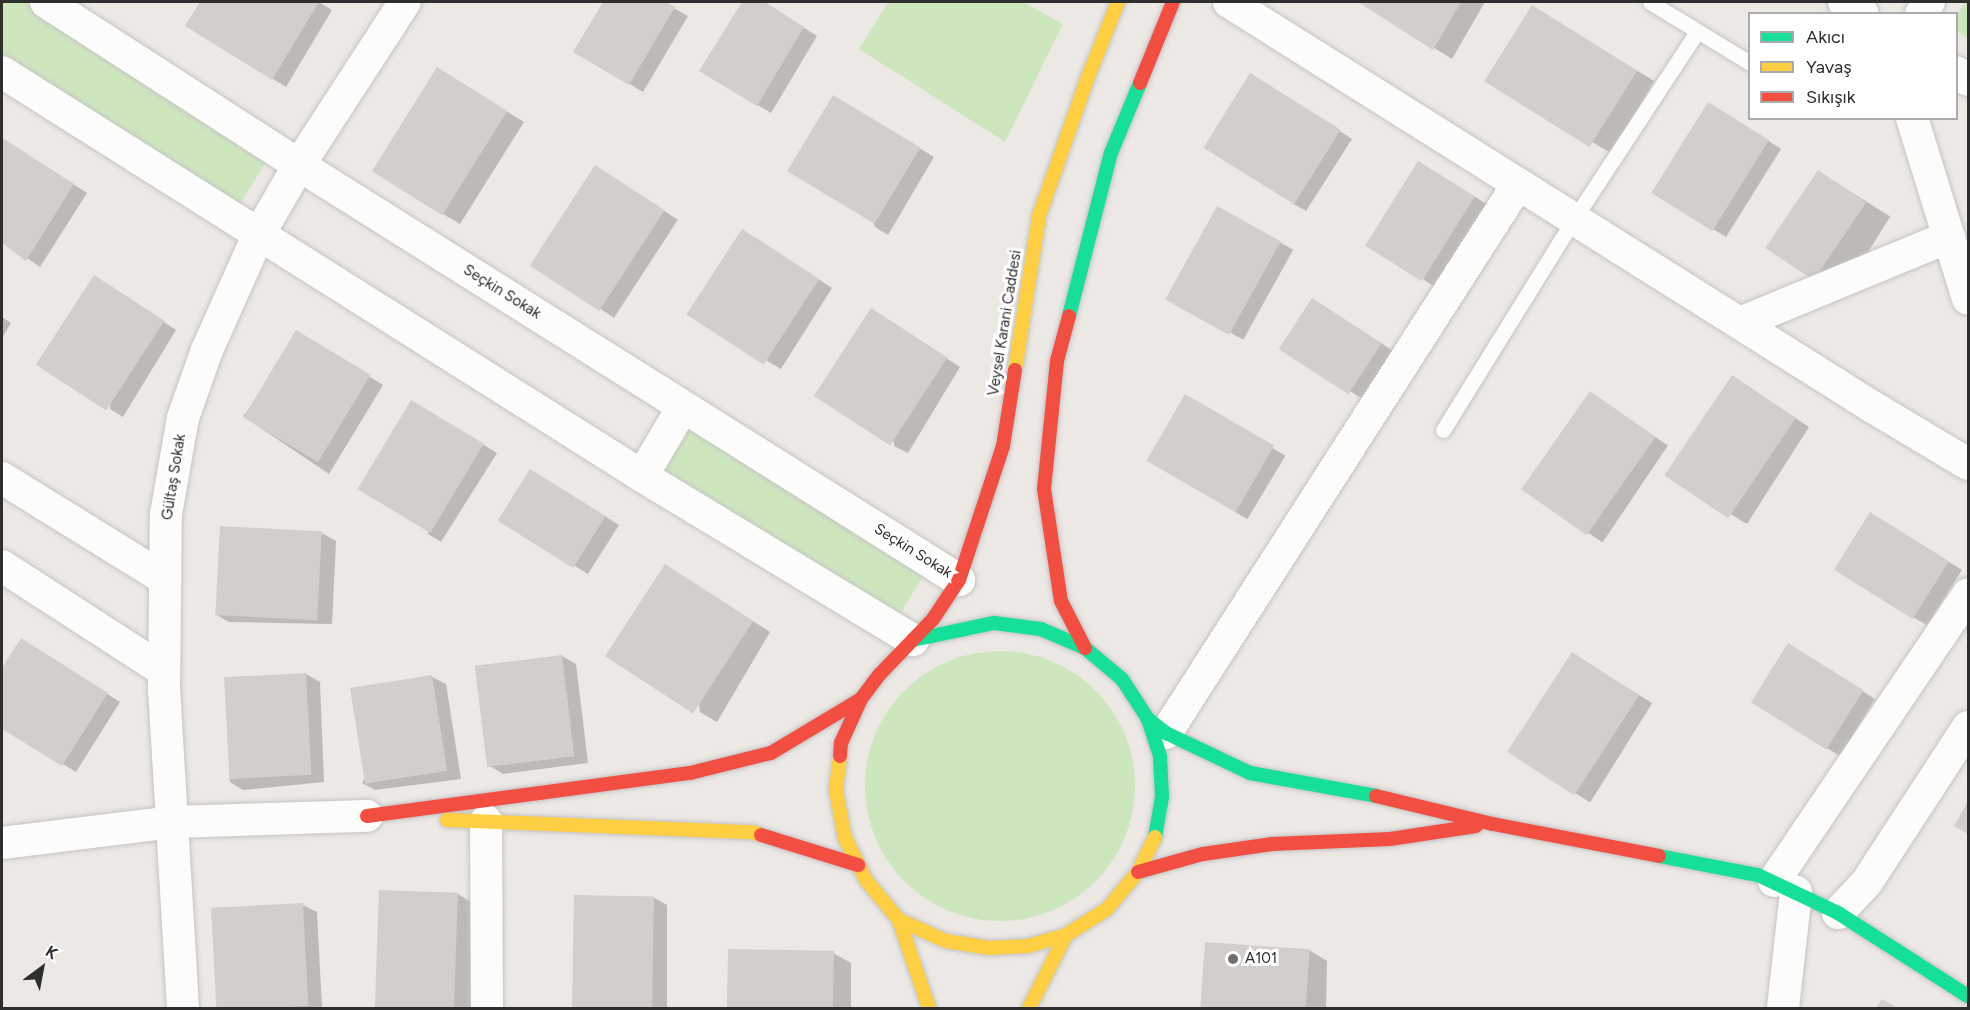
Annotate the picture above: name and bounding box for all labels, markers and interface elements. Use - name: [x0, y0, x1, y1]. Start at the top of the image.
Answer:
- legend: [1748, 12, 1958, 120]
- text: Akıcı: [1806, 26, 1845, 48]
- text: Yavaş: [1806, 56, 1852, 78]
- text: Sıkışık: [1806, 86, 1856, 108]
- street label: Veysel Karani Caddesi: [985, 249, 1025, 397]
- street label: Seçkin Sokak: [460, 261, 544, 323]
- street label: Gültaş Sokak: [158, 433, 190, 521]
- street label: Seçkin Sokak: [871, 520, 955, 582]
- north arrow: [12, 938, 72, 998]
- text: K: [42, 941, 61, 963]
- place label: A101: [1245, 950, 1277, 968]
- marker: A101: [1226, 952, 1240, 966]

